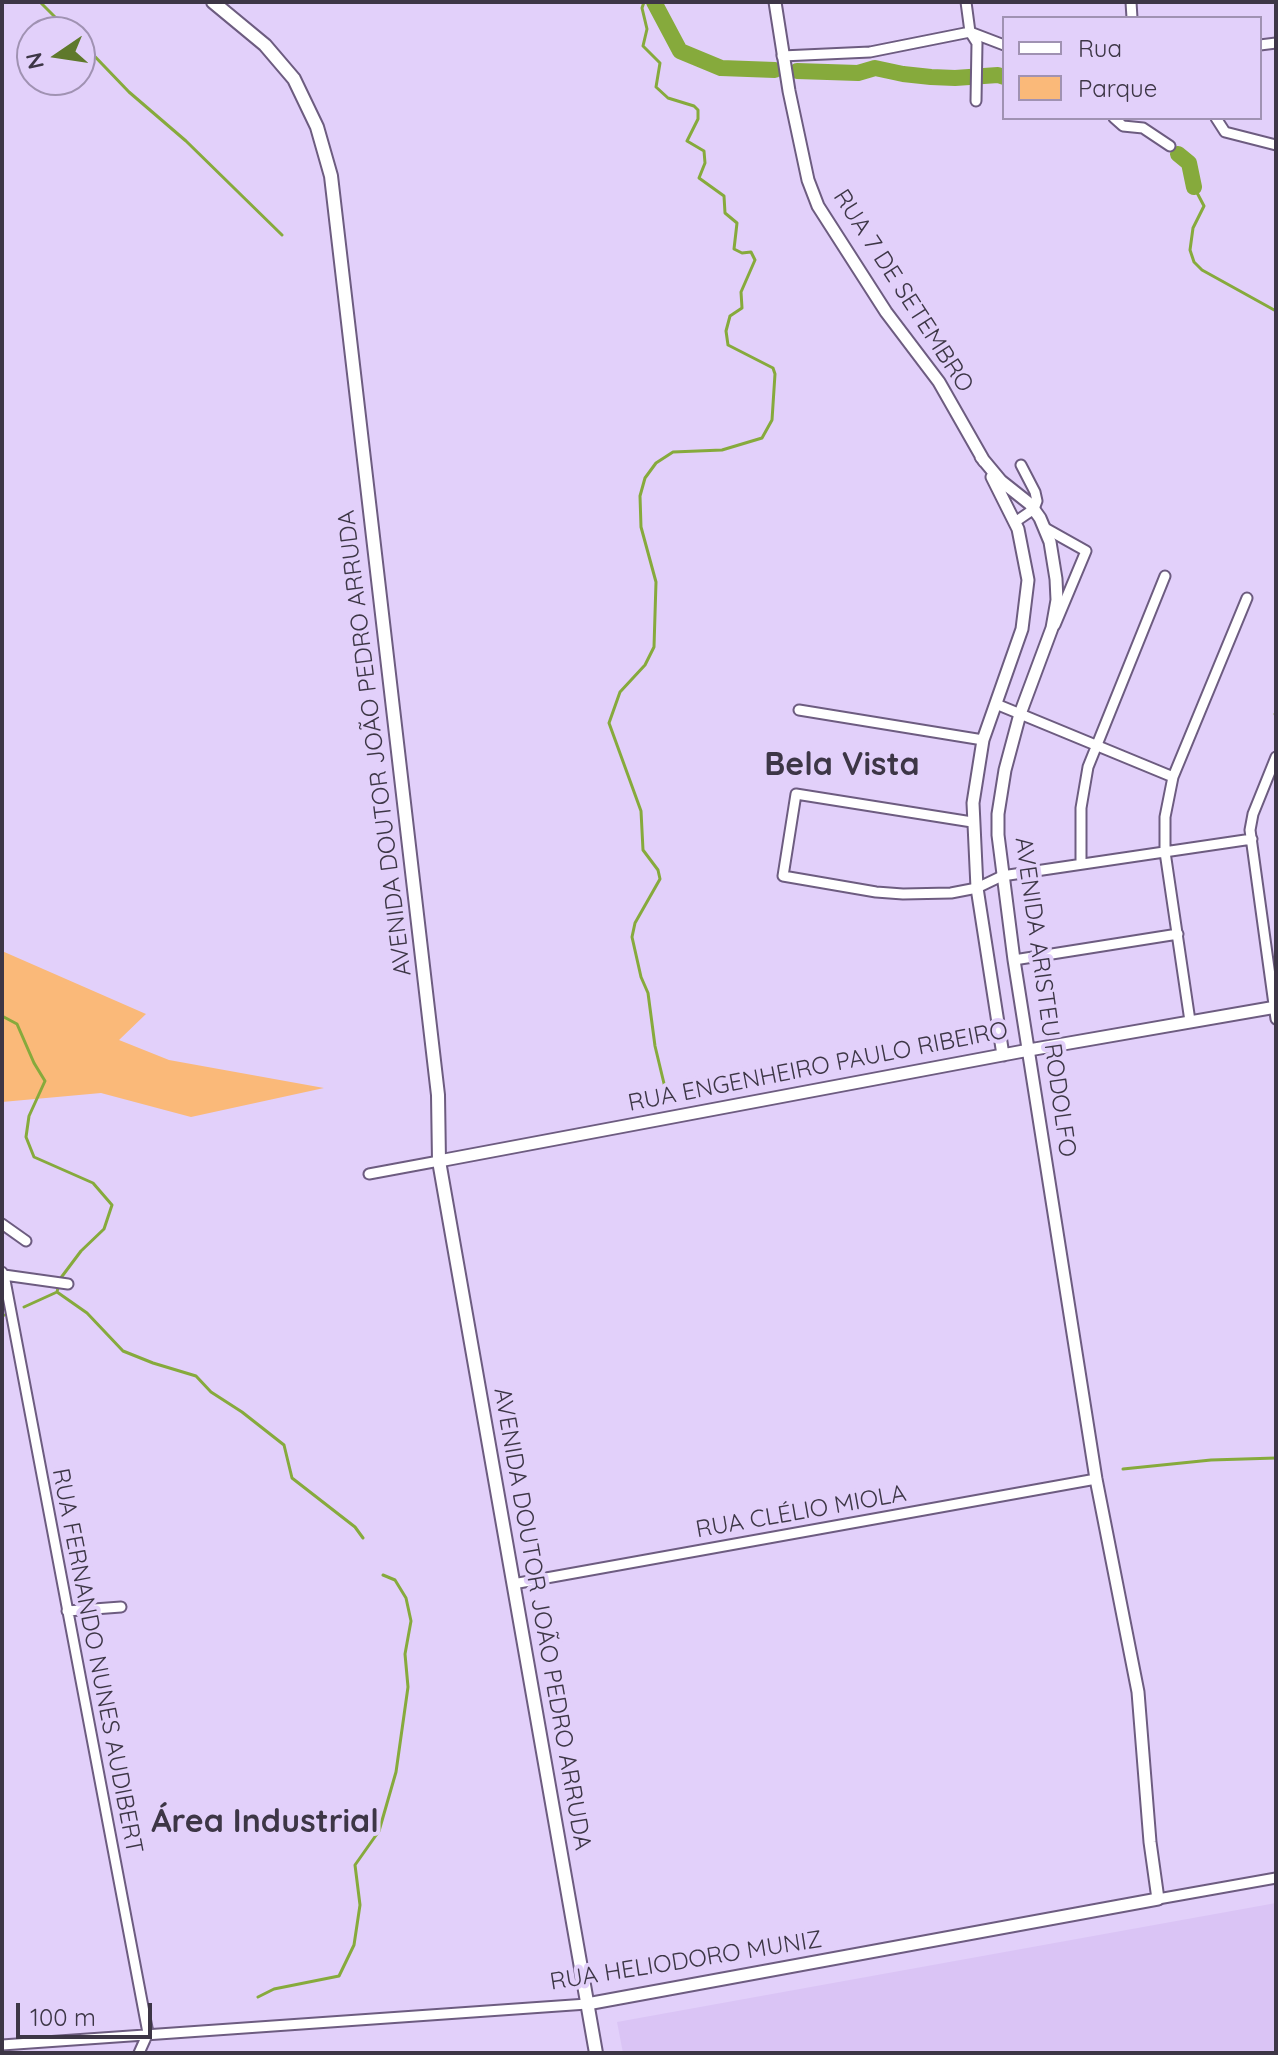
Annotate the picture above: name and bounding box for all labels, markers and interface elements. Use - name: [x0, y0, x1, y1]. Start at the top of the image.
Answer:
- north arrow: [16, 16, 96, 96]
- legend: [1002, 16, 1262, 120]
- text: Rua: [1078, 33, 1122, 63]
- text: N: [19, 50, 50, 72]
- text: Parque: [1078, 73, 1157, 103]
- street label: RUA 7 DE SETEMBRO: [827, 184, 979, 398]
- street label: AVENIDA DOUTOR JOÃO PEDRO ARRUDA: [332, 508, 418, 978]
- district label: Bela Vista: [764, 746, 920, 784]
- street label: AVENIDA ARISTEU RODOLFO: [1008, 835, 1082, 1159]
- street label: RUA ENGENHEIRO PAULO RIBEIRO: [626, 1016, 1010, 1118]
- street label: AVENIDA DOUTOR JOÃO PEDRO ARRUDA: [487, 1385, 597, 1853]
- street label: RUA FERNANDO NUNES AUDIBERT: [45, 1466, 149, 1856]
- street label: RUA CLÉLIO MIOLA: [694, 1479, 908, 1545]
- district label: Área Industrial: [151, 1803, 379, 1841]
- street label: RUA HELIODORO MUNIZ: [548, 1925, 824, 1997]
- scale bar: [20, 1987, 156, 2037]
- text: 100 m: [30, 2002, 96, 2032]

